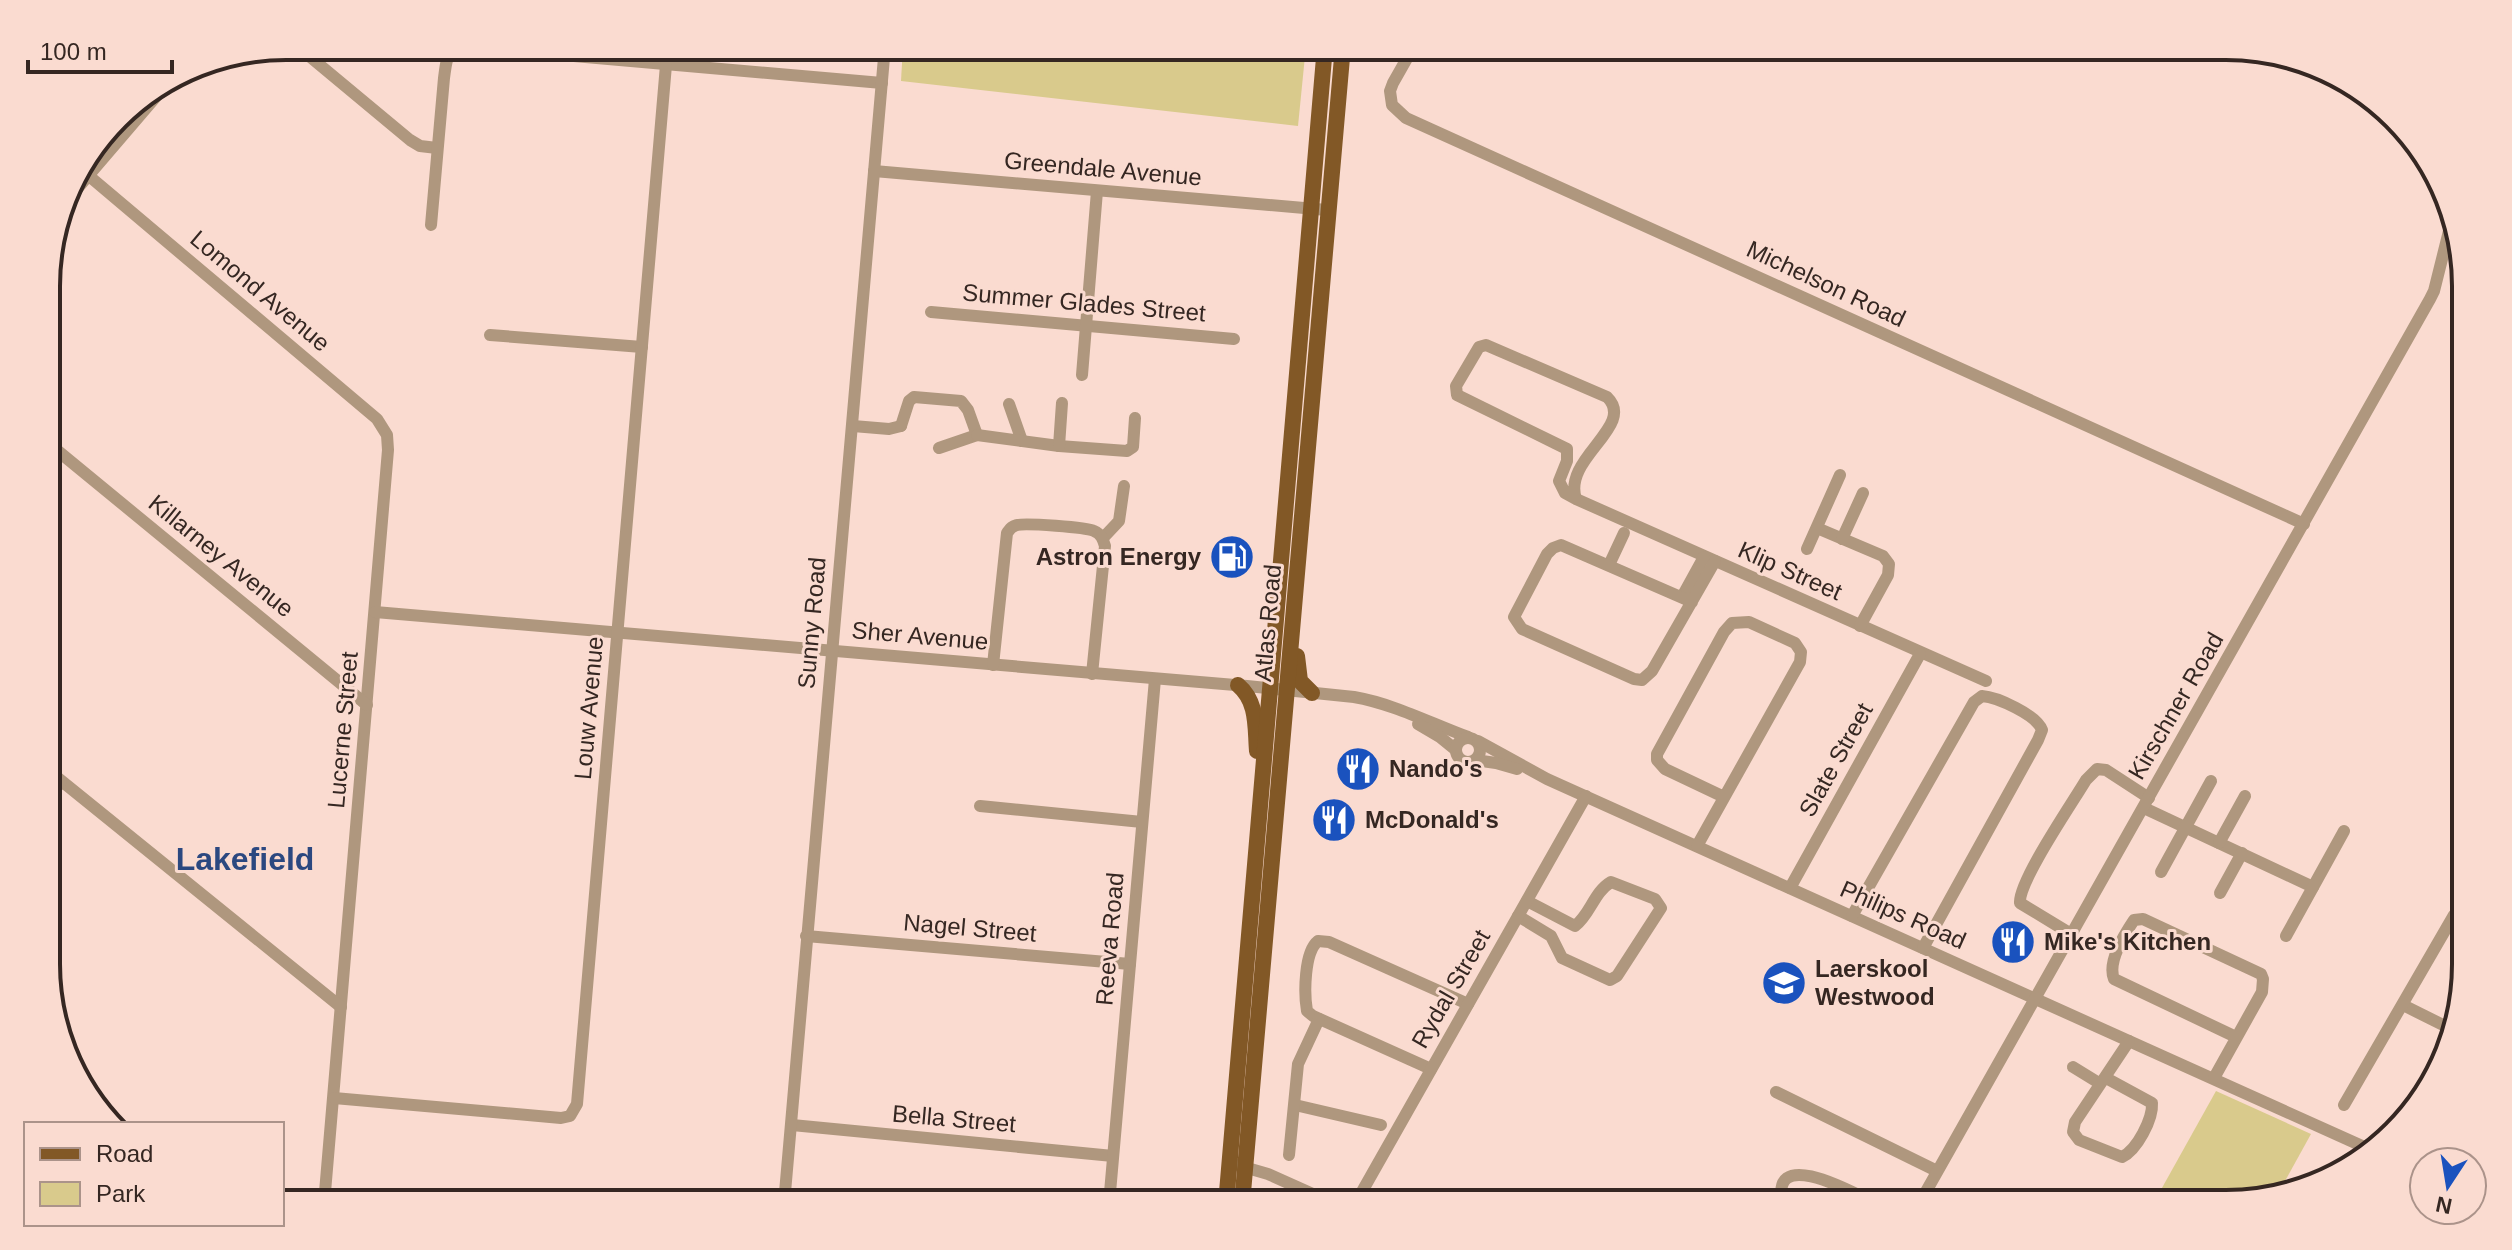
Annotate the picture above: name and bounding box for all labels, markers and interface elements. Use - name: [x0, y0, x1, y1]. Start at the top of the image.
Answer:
- scale bar: [28, 24, 172, 74]
- text: 100 m: [40, 38, 107, 65]
- street label: Greendale Avenue: [1003, 146, 1203, 191]
- street label: Lomond Avenue: [185, 225, 335, 357]
- street label: Michelson Road: [1743, 235, 1910, 332]
- street label: Summer Glades Street: [961, 278, 1207, 327]
- street label: Killarney Avenue: [144, 489, 299, 622]
- fuel station icon: Astron Energy: [1208, 533, 1256, 581]
- street label: Klip Street: [1734, 536, 1847, 606]
- place label: Astron Energy: [1036, 543, 1202, 570]
- street label: Sunny Road: [792, 556, 831, 690]
- street label: Atlas Road: [1249, 563, 1286, 683]
- street label: Sher Avenue: [851, 616, 989, 655]
- street label: Kirschner Road: [2123, 627, 2229, 784]
- street label: Louw Avenue: [569, 635, 608, 781]
- street label: Lucerne Street: [322, 650, 363, 810]
- street label: Slate Street: [1793, 698, 1878, 821]
- restaurant icon: Nando's: [1334, 745, 1382, 793]
- place label: Nando's: [1389, 755, 1483, 782]
- restaurant icon: McDonald's: [1310, 796, 1358, 844]
- place label: McDonald's: [1365, 806, 1499, 833]
- district label: Lakefield: [176, 841, 314, 877]
- street label: Reeva Road: [1090, 871, 1129, 1007]
- street label: Philips Road: [1836, 875, 1970, 954]
- street label: Nagel Street: [902, 908, 1038, 947]
- restaurant icon: Mike's Kitchen: [1989, 918, 2037, 966]
- street label: Rydal Street: [1406, 925, 1495, 1053]
- place label: Mike's Kitchen: [2044, 928, 2211, 955]
- place label: Laerskool Westwood: [1815, 955, 1935, 1010]
- school or university icon: Laerskool Westwood: [1760, 959, 1808, 1007]
- street label: Bella Street: [891, 1100, 1017, 1137]
- legend: [24, 1122, 284, 1226]
- text: Road: [96, 1140, 153, 1167]
- north arrow: [2408, 1146, 2488, 1226]
- text: Park: [96, 1180, 146, 1207]
- text: N: [2434, 1191, 2454, 1219]

